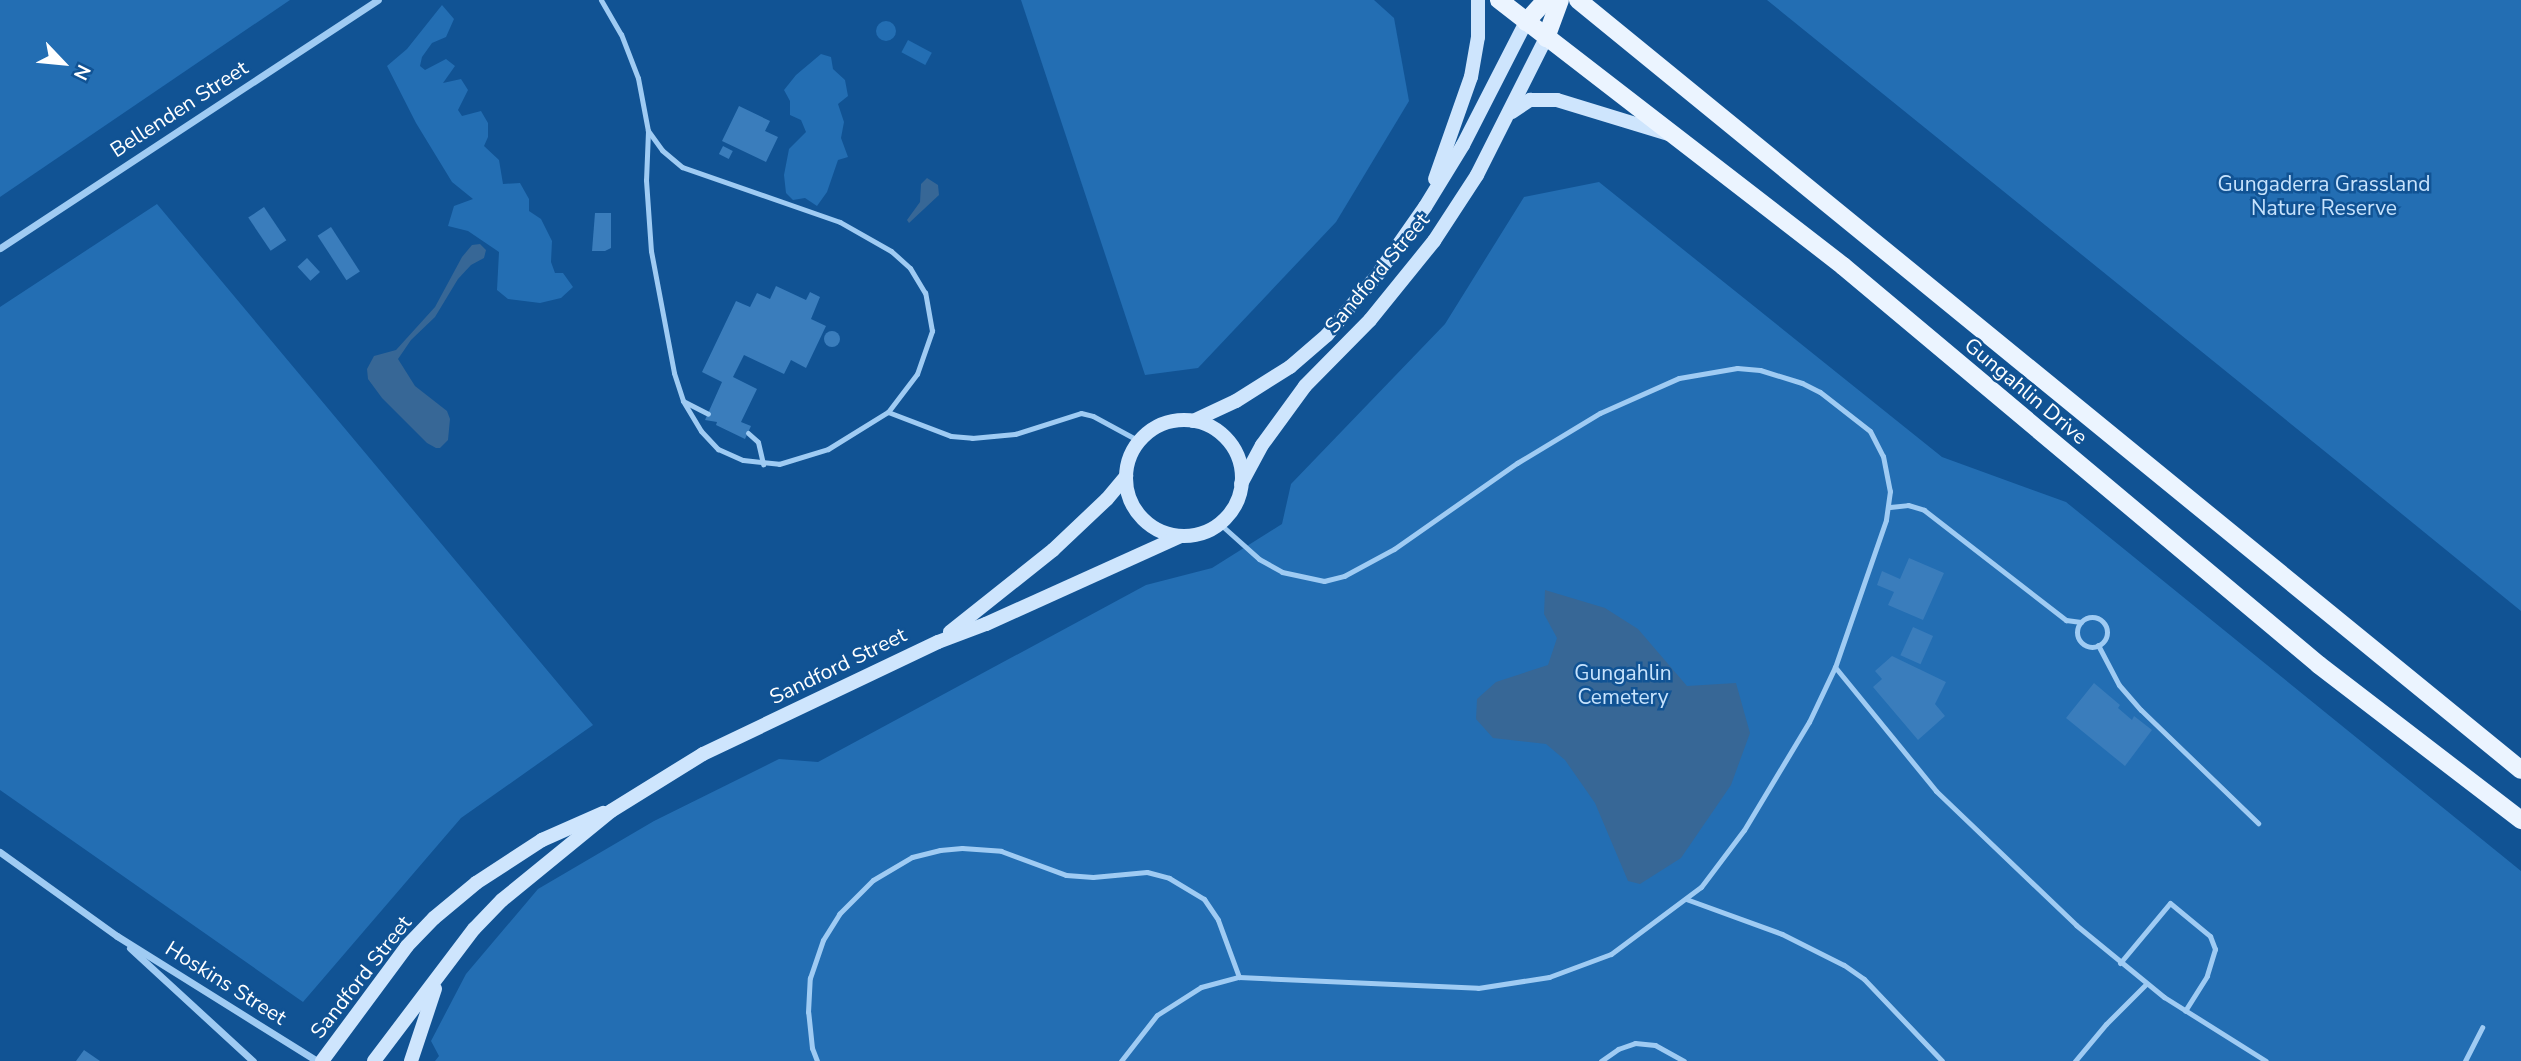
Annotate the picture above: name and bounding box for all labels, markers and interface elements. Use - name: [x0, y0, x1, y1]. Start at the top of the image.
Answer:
- north arrow: [28, 28, 98, 98]
- street label: Bellenden Street: [106, 55, 252, 163]
- text: N: [67, 60, 97, 84]
- park label: Gungaderra Grassland Nature Reserve: [2218, 171, 2430, 221]
- street label: Sandford Street: [1319, 208, 1435, 338]
- street label: Gungahlin Drive: [1959, 332, 2093, 450]
- street label: Sandford Street: [766, 622, 910, 710]
- park label: Gungahlin Cemetery: [1574, 660, 1672, 710]
- street label: Sandford Street: [305, 911, 417, 1043]
- street label: Hoskins Street: [161, 936, 291, 1030]

